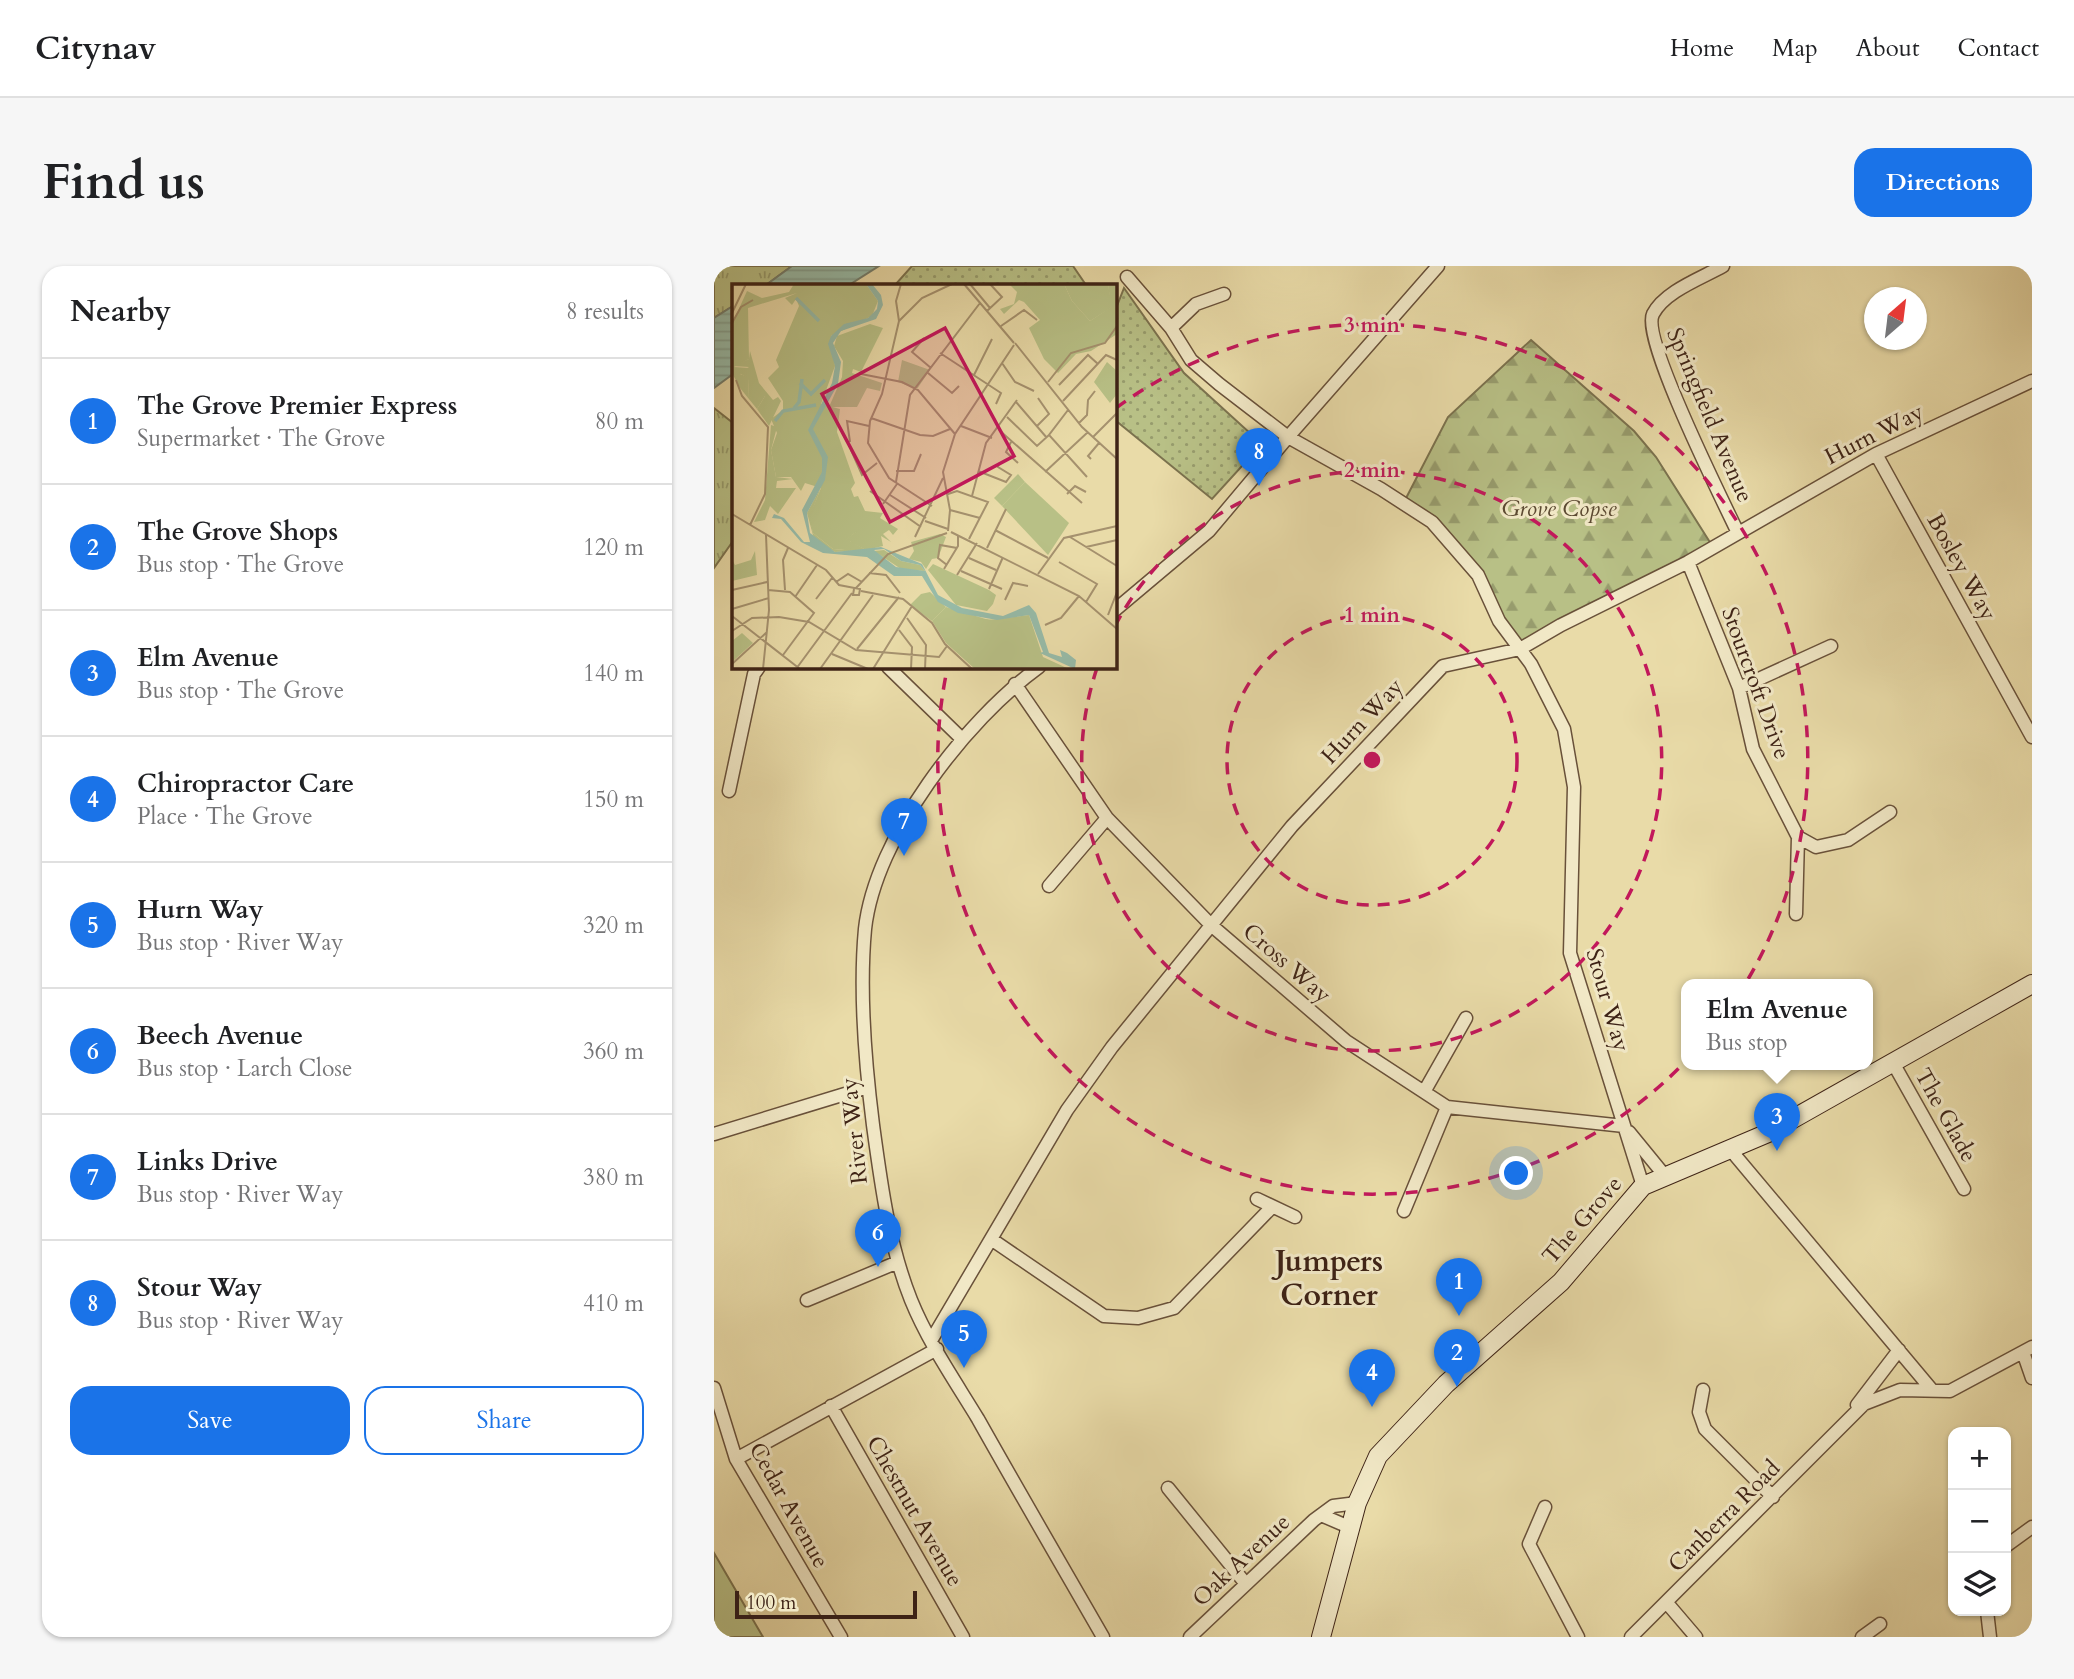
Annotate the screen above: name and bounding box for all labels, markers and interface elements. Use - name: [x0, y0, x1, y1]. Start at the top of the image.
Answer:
- text: Citynav: [35, 26, 156, 71]
- text: Home: [1670, 32, 1734, 65]
- text: Map: [1772, 32, 1818, 65]
- text: About: [1856, 32, 1920, 65]
- text: Contact: [1958, 32, 2039, 65]
- button: Directions: [1854, 148, 2032, 217]
- text: Find us: [42, 149, 205, 216]
- inset map: [732, 284, 1116, 668]
- north arrow: [1864, 287, 1927, 350]
- text: Nearby: [70, 291, 171, 332]
- text: 8 results: [566, 296, 644, 327]
- text: 3 min: [1344, 311, 1400, 340]
- street label: Springfield Avenue: [1659, 323, 1761, 507]
- text: The Grove Premier Express: [137, 388, 457, 423]
- street label: Hurn Way: [1819, 396, 1929, 472]
- text: 1: [87, 406, 99, 437]
- text: 80 m: [595, 406, 644, 437]
- text: Supermarket · The Grove: [137, 423, 385, 454]
- pin: 8: [1236, 428, 1282, 486]
- text: 2 min: [1344, 456, 1400, 485]
- park label: Grove Copse: [1501, 493, 1617, 524]
- street label: Bosley Way: [1920, 508, 2004, 626]
- text: The Grove Shops: [137, 514, 338, 549]
- text: 2: [87, 532, 99, 563]
- text: 120 m: [583, 532, 644, 563]
- text: Bus stop · The Grove: [137, 549, 344, 580]
- text: 1 min: [1344, 601, 1400, 630]
- street label: Stourcroft Drive: [1714, 603, 1798, 763]
- text: Elm Avenue: [137, 640, 279, 675]
- text: 3: [87, 658, 99, 689]
- text: 140 m: [583, 658, 644, 689]
- street label: Hurn Way: [1314, 671, 1410, 771]
- text: Bus stop · The Grove: [137, 675, 344, 706]
- centre of rings: [1360, 748, 1384, 772]
- text: Chiropractor Care: [137, 766, 354, 801]
- text: 4: [87, 784, 99, 815]
- text: 150 m: [583, 784, 644, 815]
- pin: 7: [881, 798, 927, 856]
- text: Place · The Grove: [137, 801, 313, 832]
- text: Hurn Way: [137, 892, 264, 927]
- text: 5: [87, 910, 99, 941]
- text: 320 m: [583, 910, 644, 941]
- street label: Cross Way: [1236, 916, 1338, 1010]
- text: Bus stop · River Way: [137, 927, 344, 958]
- street label: Stour Way: [1579, 945, 1637, 1055]
- popup: [1681, 979, 1873, 1070]
- text: Elm Avenue: [1706, 992, 1848, 1027]
- text: Beech Avenue: [137, 1018, 303, 1053]
- text: Bus stop: [1706, 1027, 1788, 1058]
- text: 6: [87, 1036, 99, 1067]
- text: 360 m: [583, 1036, 644, 1067]
- text: Bus stop · Larch Close: [137, 1053, 353, 1084]
- street label: The Glade: [1908, 1063, 1984, 1167]
- street label: River Way: [833, 1076, 875, 1186]
- pin: 3: [1754, 1093, 1800, 1151]
- text: Links Drive: [137, 1144, 278, 1179]
- your location: [1499, 1156, 1533, 1190]
- text: 7: [87, 1162, 99, 1193]
- text: 380 m: [583, 1162, 644, 1193]
- street label: The Grove: [1535, 1169, 1629, 1271]
- text: Bus stop · River Way: [137, 1179, 344, 1210]
- pin: 6: [855, 1209, 901, 1267]
- district label: Jumpers Corner: [1271, 1241, 1383, 1316]
- pin: 1: [1436, 1258, 1482, 1316]
- text: Stour Way: [137, 1270, 262, 1305]
- text: 8: [87, 1288, 99, 1319]
- text: 410 m: [583, 1288, 644, 1319]
- text: Bus stop · River Way: [137, 1305, 344, 1336]
- pin: 5: [941, 1310, 987, 1368]
- pin: 2: [1434, 1329, 1480, 1387]
- pin: 4: [1349, 1349, 1395, 1407]
- button: Save: [70, 1386, 350, 1455]
- button: Share: [364, 1386, 644, 1455]
- map controls: [1948, 1427, 2011, 1616]
- button: +: [1948, 1427, 2011, 1490]
- street label: Chestnut Avenue: [859, 1430, 971, 1592]
- street label: Cedar Avenue: [742, 1437, 836, 1573]
- street label: Canberra Road: [1661, 1453, 1787, 1579]
- button: −: [1948, 1490, 2011, 1553]
- street label: Oak Avenue: [1185, 1507, 1297, 1613]
- button: layers: [1948, 1553, 2011, 1616]
- scale bar: [735, 1588, 917, 1620]
- text: 100 m: [746, 1590, 796, 1616]

